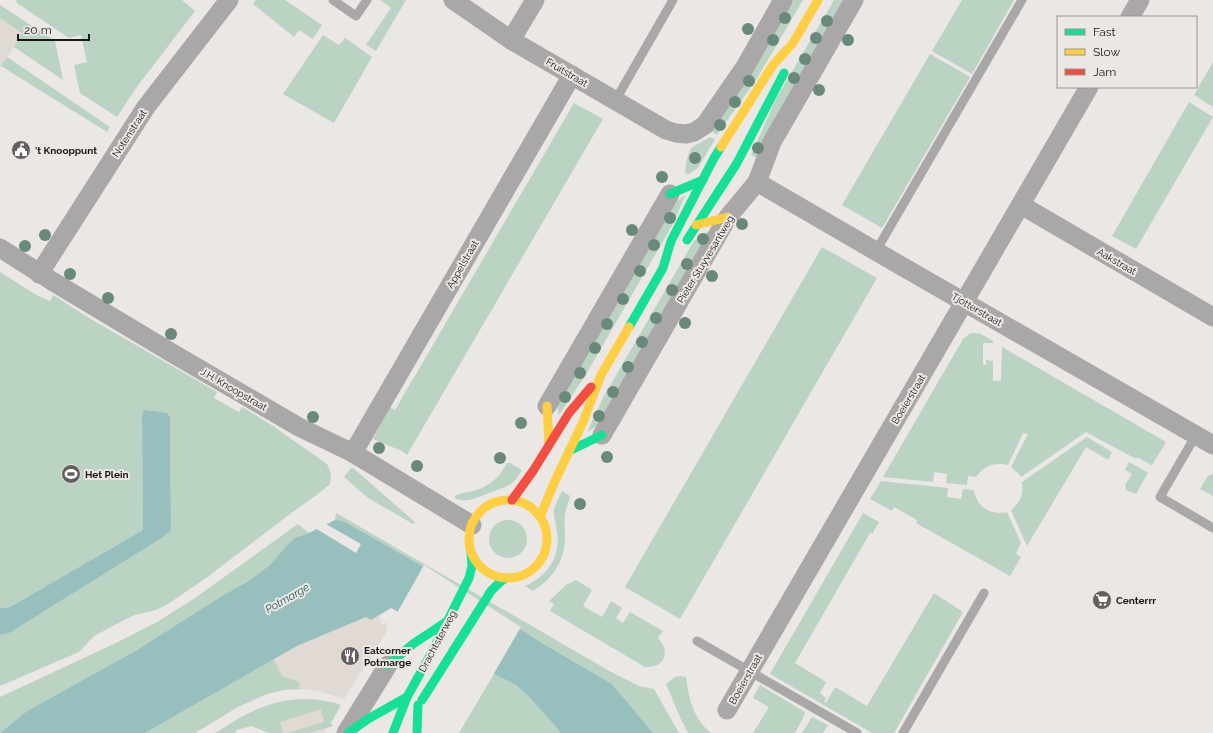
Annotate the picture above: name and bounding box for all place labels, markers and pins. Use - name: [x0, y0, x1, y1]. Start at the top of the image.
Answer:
- public building icon: 't Knooppunt: [10, 139, 32, 161]
- place label: 't Knooppunt: [35, 145, 97, 156]
- sports icon: Het Plein: [60, 463, 82, 485]
- place label: Het Plein: [85, 469, 129, 480]
- supermarket icon: Centerrr: [1091, 589, 1113, 611]
- place label: Centerrr: [1116, 595, 1156, 606]
- restaurant icon: Eatcorner Potmarge: [339, 645, 361, 667]
- place label: Eatcorner Potmarge: [364, 645, 411, 668]

